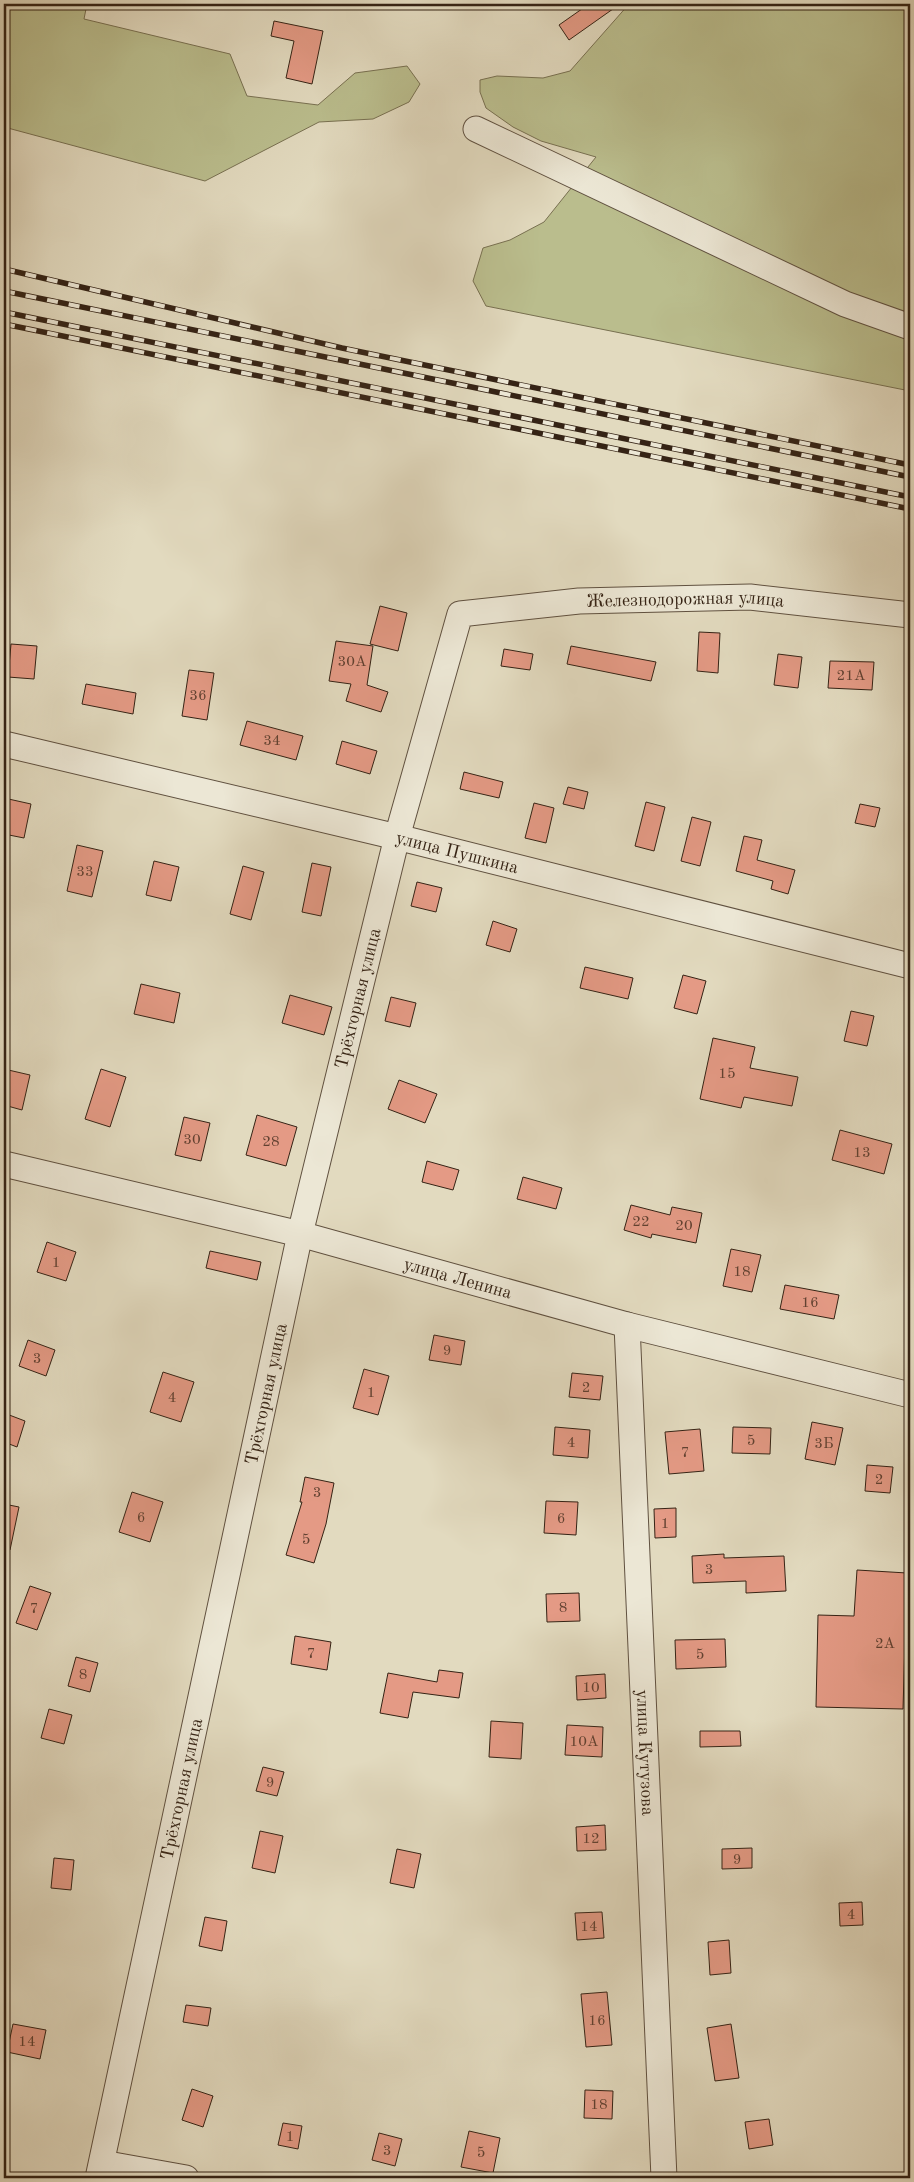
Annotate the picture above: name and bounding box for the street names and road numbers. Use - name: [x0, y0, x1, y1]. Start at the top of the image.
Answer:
- street label: Железнодорожная улица: [586, 589, 785, 611]
- street label: улица Пушкина: [394, 829, 520, 877]
- street label: Трёхгорная улица: [333, 926, 384, 1071]
- street label: улица Ленина: [401, 1255, 514, 1303]
- street label: Трёхгорная улица: [243, 1321, 291, 1466]
- street label: улица Кутузова: [633, 1689, 656, 1816]
- street label: Трёхгорная улица: [158, 1716, 206, 1861]

